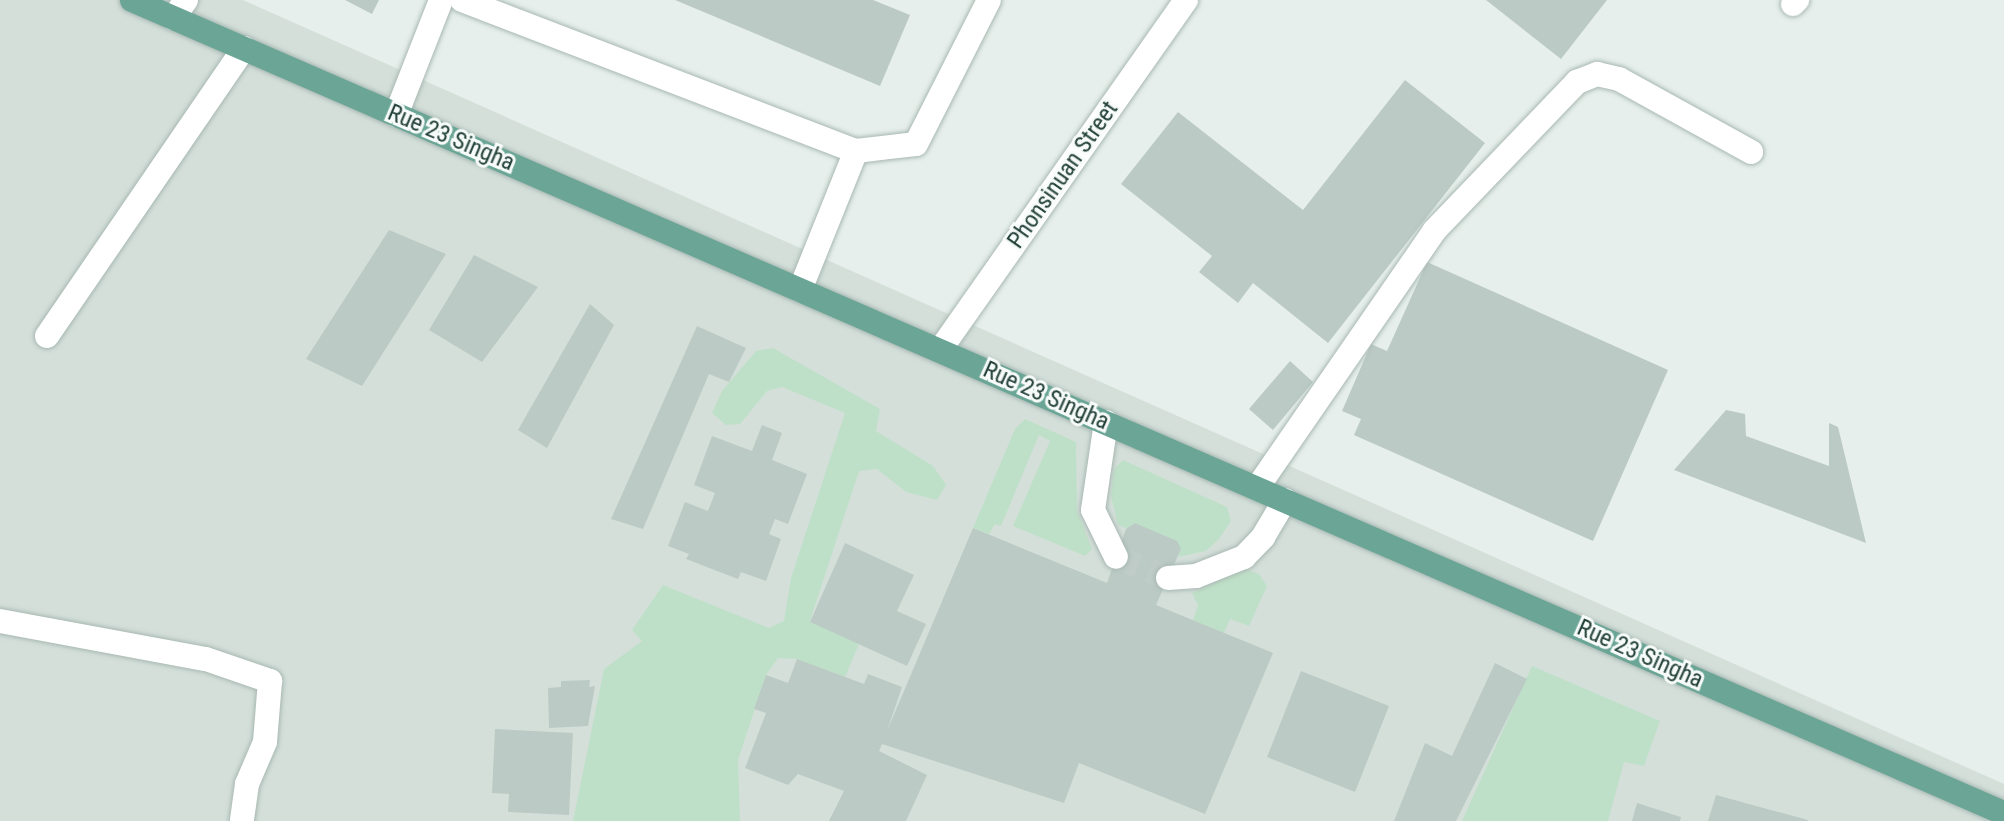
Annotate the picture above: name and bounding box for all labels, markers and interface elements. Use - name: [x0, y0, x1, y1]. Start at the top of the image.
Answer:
- street label: Phonsinuan Street: [1002, 96, 1124, 254]
- street label: Rue 23 Singha: [383, 98, 519, 178]
- street label: Rue 23 Singha: [979, 355, 1113, 437]
- street label: Rue 23 Singha: [1573, 613, 1707, 695]

